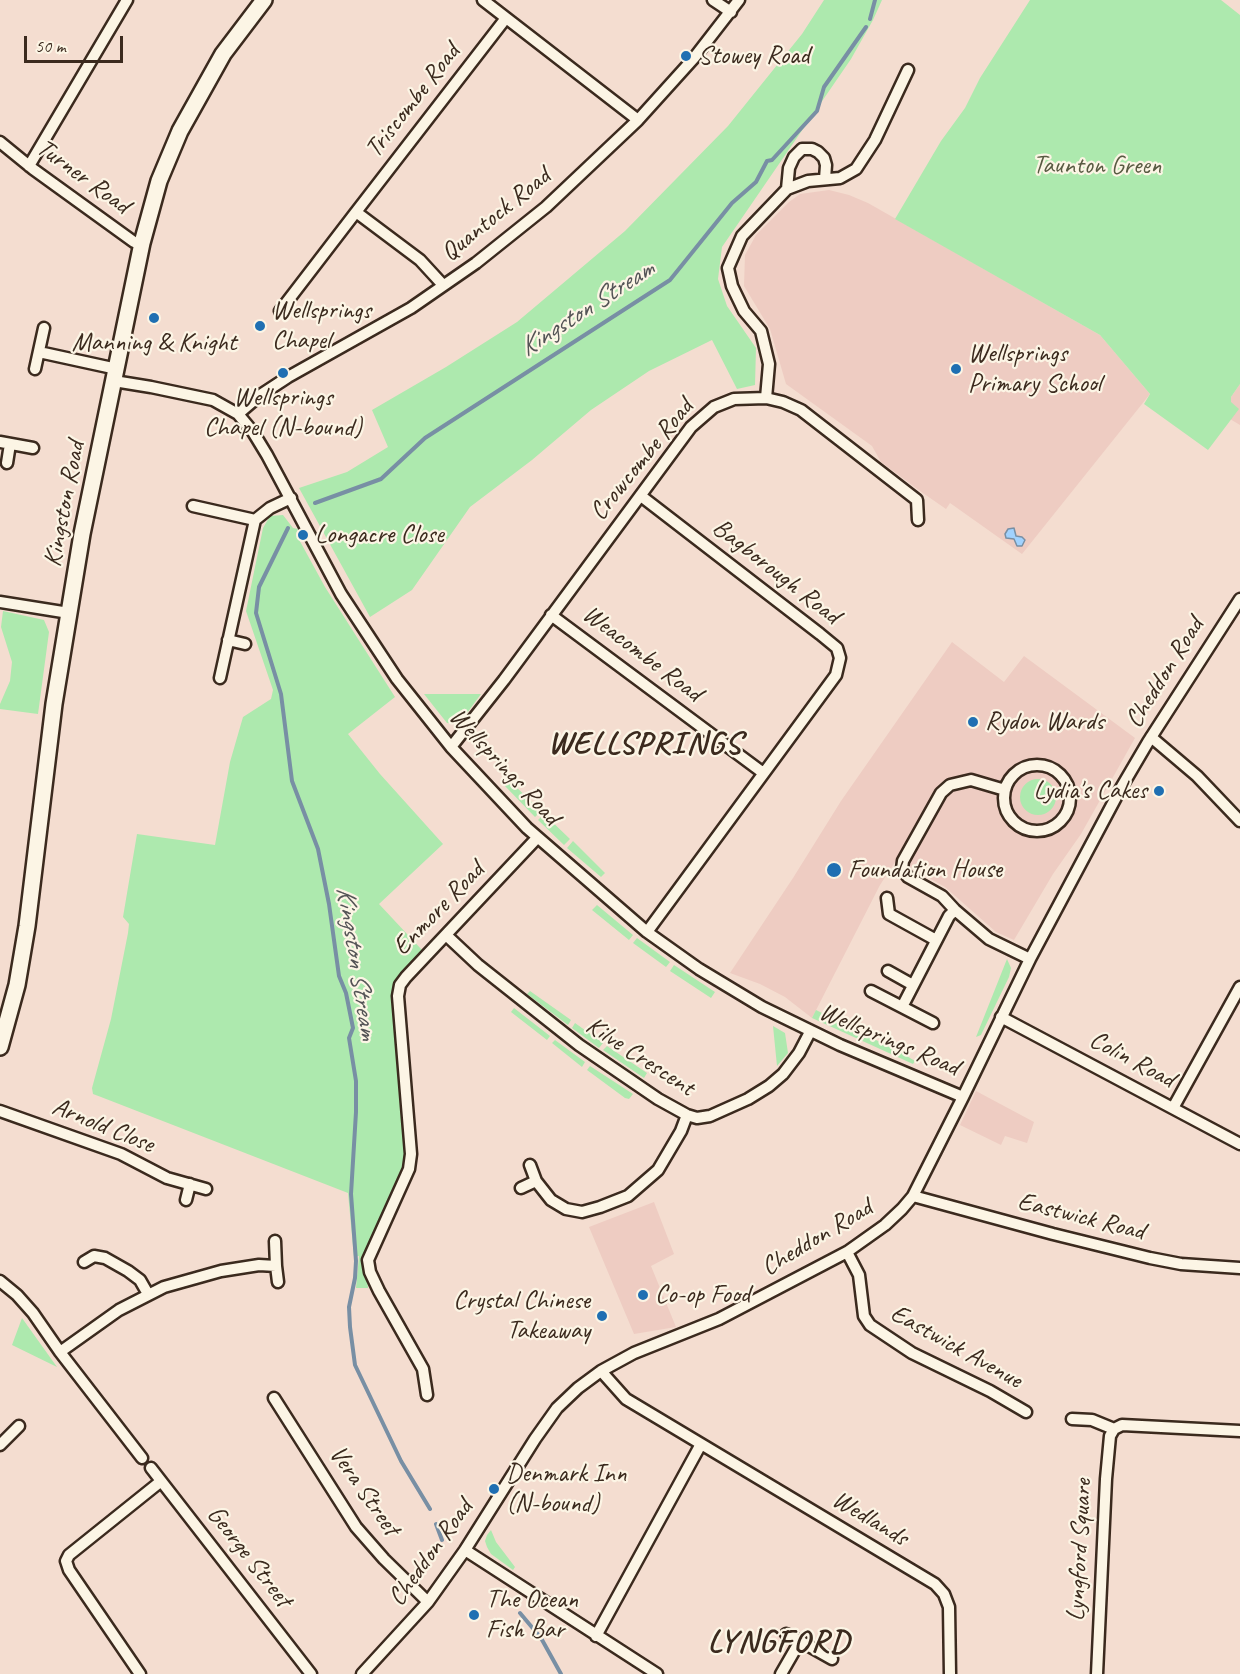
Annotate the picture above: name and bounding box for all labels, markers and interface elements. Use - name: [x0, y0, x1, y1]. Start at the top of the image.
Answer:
- scale bar: [27, 24, 126, 62]
- text: 50 m: [35, 35, 66, 57]
- street label: Triscombe Road: [359, 38, 467, 164]
- place label: Stowey Road: [698, 40, 810, 72]
- marker: Stowey Road: [679, 49, 693, 63]
- street label: Turner Road: [30, 133, 136, 221]
- park label: Taunton Green: [1033, 150, 1161, 182]
- street label: Quantock Road: [435, 161, 557, 269]
- water label: Kingston Stream: [514, 254, 660, 364]
- place label: Wellsprings Chapel: [272, 295, 371, 356]
- marker: Manning & Knight: [147, 311, 161, 325]
- marker: Wellsprings Chapel: [253, 319, 267, 333]
- place label: Manning & Knight: [72, 327, 236, 359]
- place label: Wellsprings Primary School: [968, 338, 1101, 400]
- marker: Wellsprings Primary School: [949, 362, 963, 376]
- marker: Wellsprings Chapel (N-bound): [276, 366, 290, 380]
- place label: Wellsprings Chapel (N-bound): [204, 382, 362, 443]
- street label: Crowcombe Road: [584, 393, 700, 527]
- street label: Kingston Road: [38, 439, 92, 569]
- street label: Bagborough Road: [706, 512, 846, 632]
- place label: Longacre Close: [315, 519, 444, 551]
- marker: Longacre Close: [296, 528, 310, 542]
- street label: Weacombe Road: [576, 599, 708, 709]
- street label: Cheddon Road: [1119, 612, 1211, 734]
- street label: Wellsprings Road: [442, 702, 566, 832]
- place label: Rydon Wards: [985, 706, 1104, 738]
- marker: Rydon Wards: [966, 715, 980, 729]
- district label: WELLSPRINGS: [549, 726, 741, 764]
- place label: Lydia's Cakes: [1033, 775, 1147, 807]
- marker: Lydia's Cakes: [1152, 784, 1166, 798]
- place label: Foundation House: [848, 854, 1002, 886]
- street label: Enmore Road: [387, 856, 491, 962]
- marker: Foundation House: [825, 861, 843, 879]
- water label: Kingston Stream: [328, 884, 384, 1042]
- street label: Wellsprings Road: [814, 997, 964, 1083]
- street label: Kilve Crescent: [580, 1010, 700, 1104]
- street label: Colin Road: [1084, 1025, 1180, 1095]
- street label: Arnold Close: [47, 1091, 159, 1161]
- street label: Eastwick Road: [1014, 1186, 1148, 1248]
- street label: Cheddon Road: [756, 1193, 878, 1283]
- place label: Co-op Food: [655, 1279, 750, 1311]
- place label: Crystal Chinese Takeaway: [453, 1285, 590, 1346]
- marker: Co-op Food: [636, 1288, 650, 1302]
- street label: Eastwick Avenue: [885, 1298, 1027, 1396]
- marker: Crystal Chinese Takeaway: [595, 1309, 609, 1323]
- street label: Vera Street: [322, 1440, 406, 1542]
- place label: Denmark Inn (N-bound): [506, 1458, 626, 1520]
- street label: Lyngford Square: [1061, 1478, 1099, 1622]
- marker: Denmark Inn (N-bound): [487, 1482, 501, 1496]
- street label: Wedlands: [826, 1484, 914, 1554]
- street label: Cheddon Road: [382, 1494, 480, 1612]
- street label: George Street: [200, 1500, 298, 1614]
- place label: The Ocean Fish Bar: [486, 1584, 578, 1646]
- marker: The Ocean Fish Bar: [467, 1608, 481, 1622]
- district label: LYNGFORD: [710, 1624, 848, 1662]

